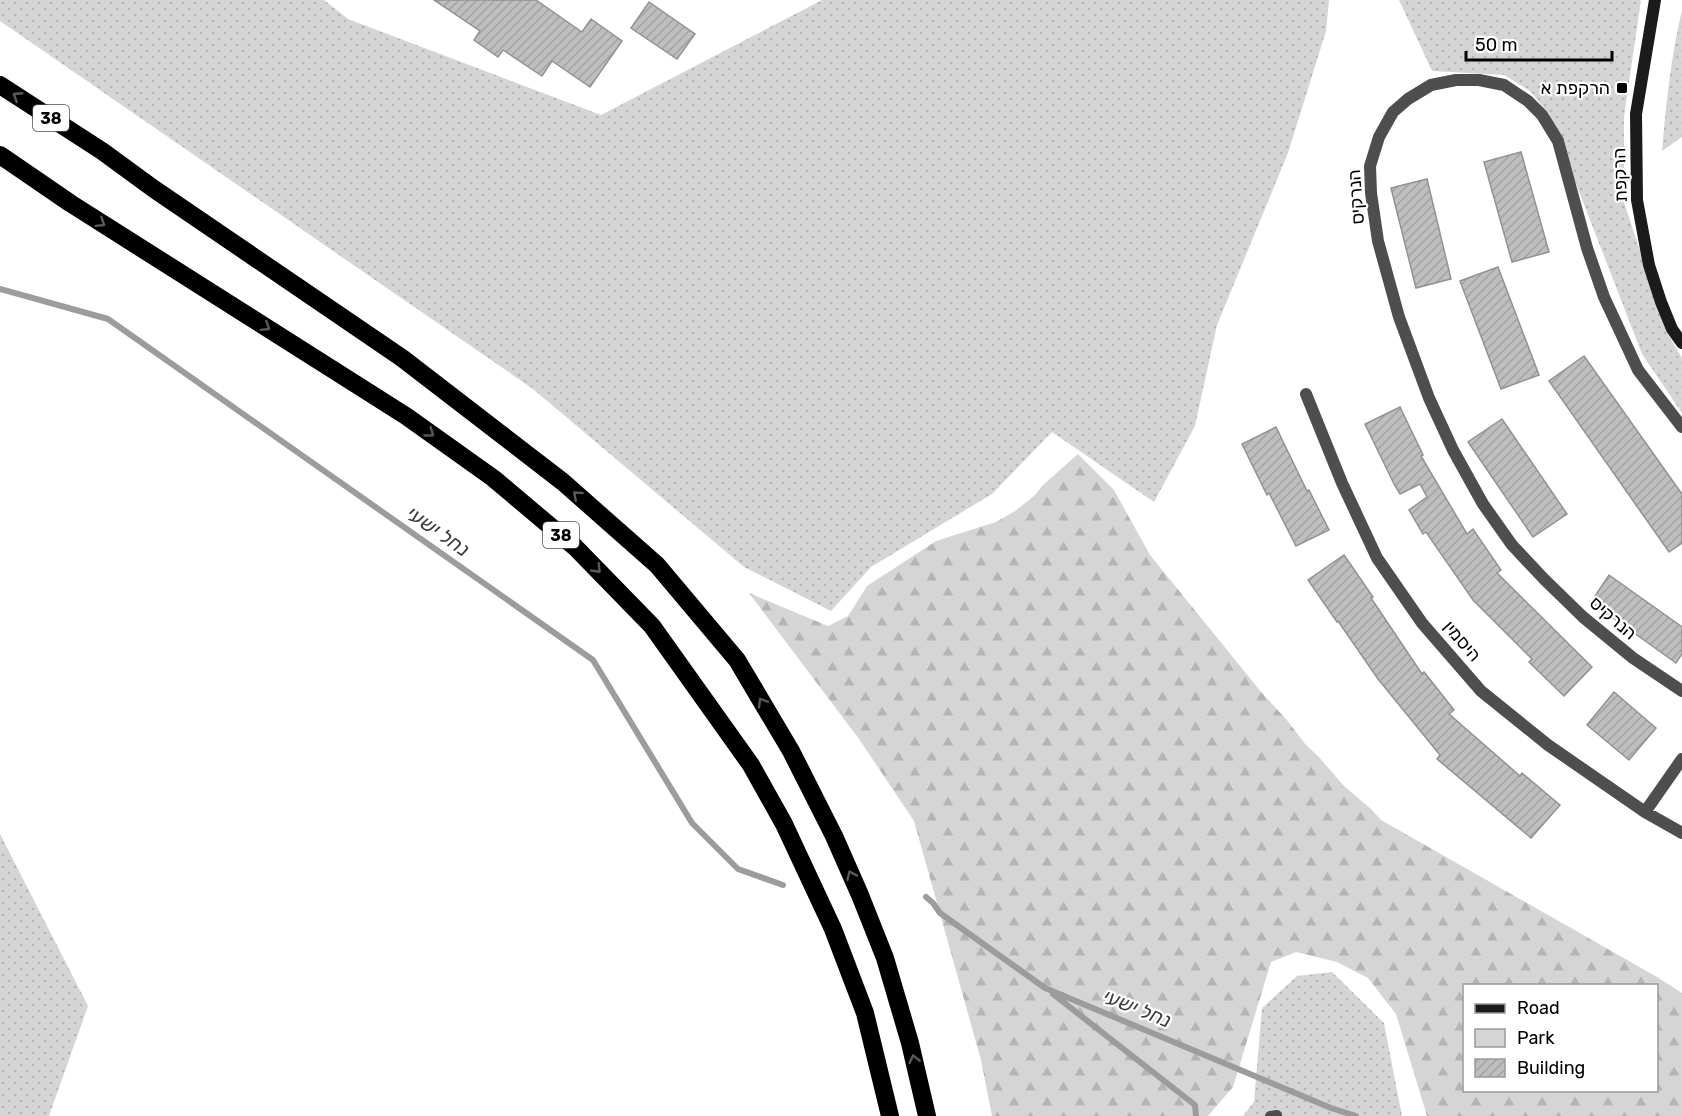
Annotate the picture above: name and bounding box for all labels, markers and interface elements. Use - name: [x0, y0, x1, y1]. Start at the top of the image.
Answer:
- scale bar: [1466, 24, 1612, 62]
- text: 50 m: [1475, 34, 1518, 56]
- place label: הרקפת א: [1541, 77, 1610, 99]
- marker: הרקפת א: [1615, 81, 1629, 95]
- one-way arrow: [13, 92, 24, 103]
- road number: 38: [33, 105, 69, 131]
- street label: הרקפת: [1608, 148, 1632, 202]
- street label: הנרקיס: [1343, 169, 1369, 225]
- one-way arrow: [94, 216, 105, 227]
- one-way arrow: [260, 320, 270, 332]
- one-way arrow: [423, 426, 434, 437]
- one-way arrow: [573, 491, 584, 502]
- water label: נחל ישעי: [402, 501, 474, 561]
- road number: 38: [543, 522, 579, 548]
- one-way arrow: [589, 562, 600, 573]
- street label: הנרקיס: [1585, 592, 1641, 644]
- street label: היסמין: [1438, 616, 1486, 666]
- one-way arrow: [757, 698, 769, 708]
- one-way arrow: [846, 870, 858, 881]
- water label: נחל ישעי: [1100, 984, 1174, 1032]
- legend: [1463, 984, 1658, 1092]
- text: Road: [1517, 997, 1560, 1019]
- text: Park: [1517, 1027, 1555, 1049]
- one-way arrow: [908, 1054, 921, 1064]
- text: Building: [1517, 1057, 1585, 1079]

